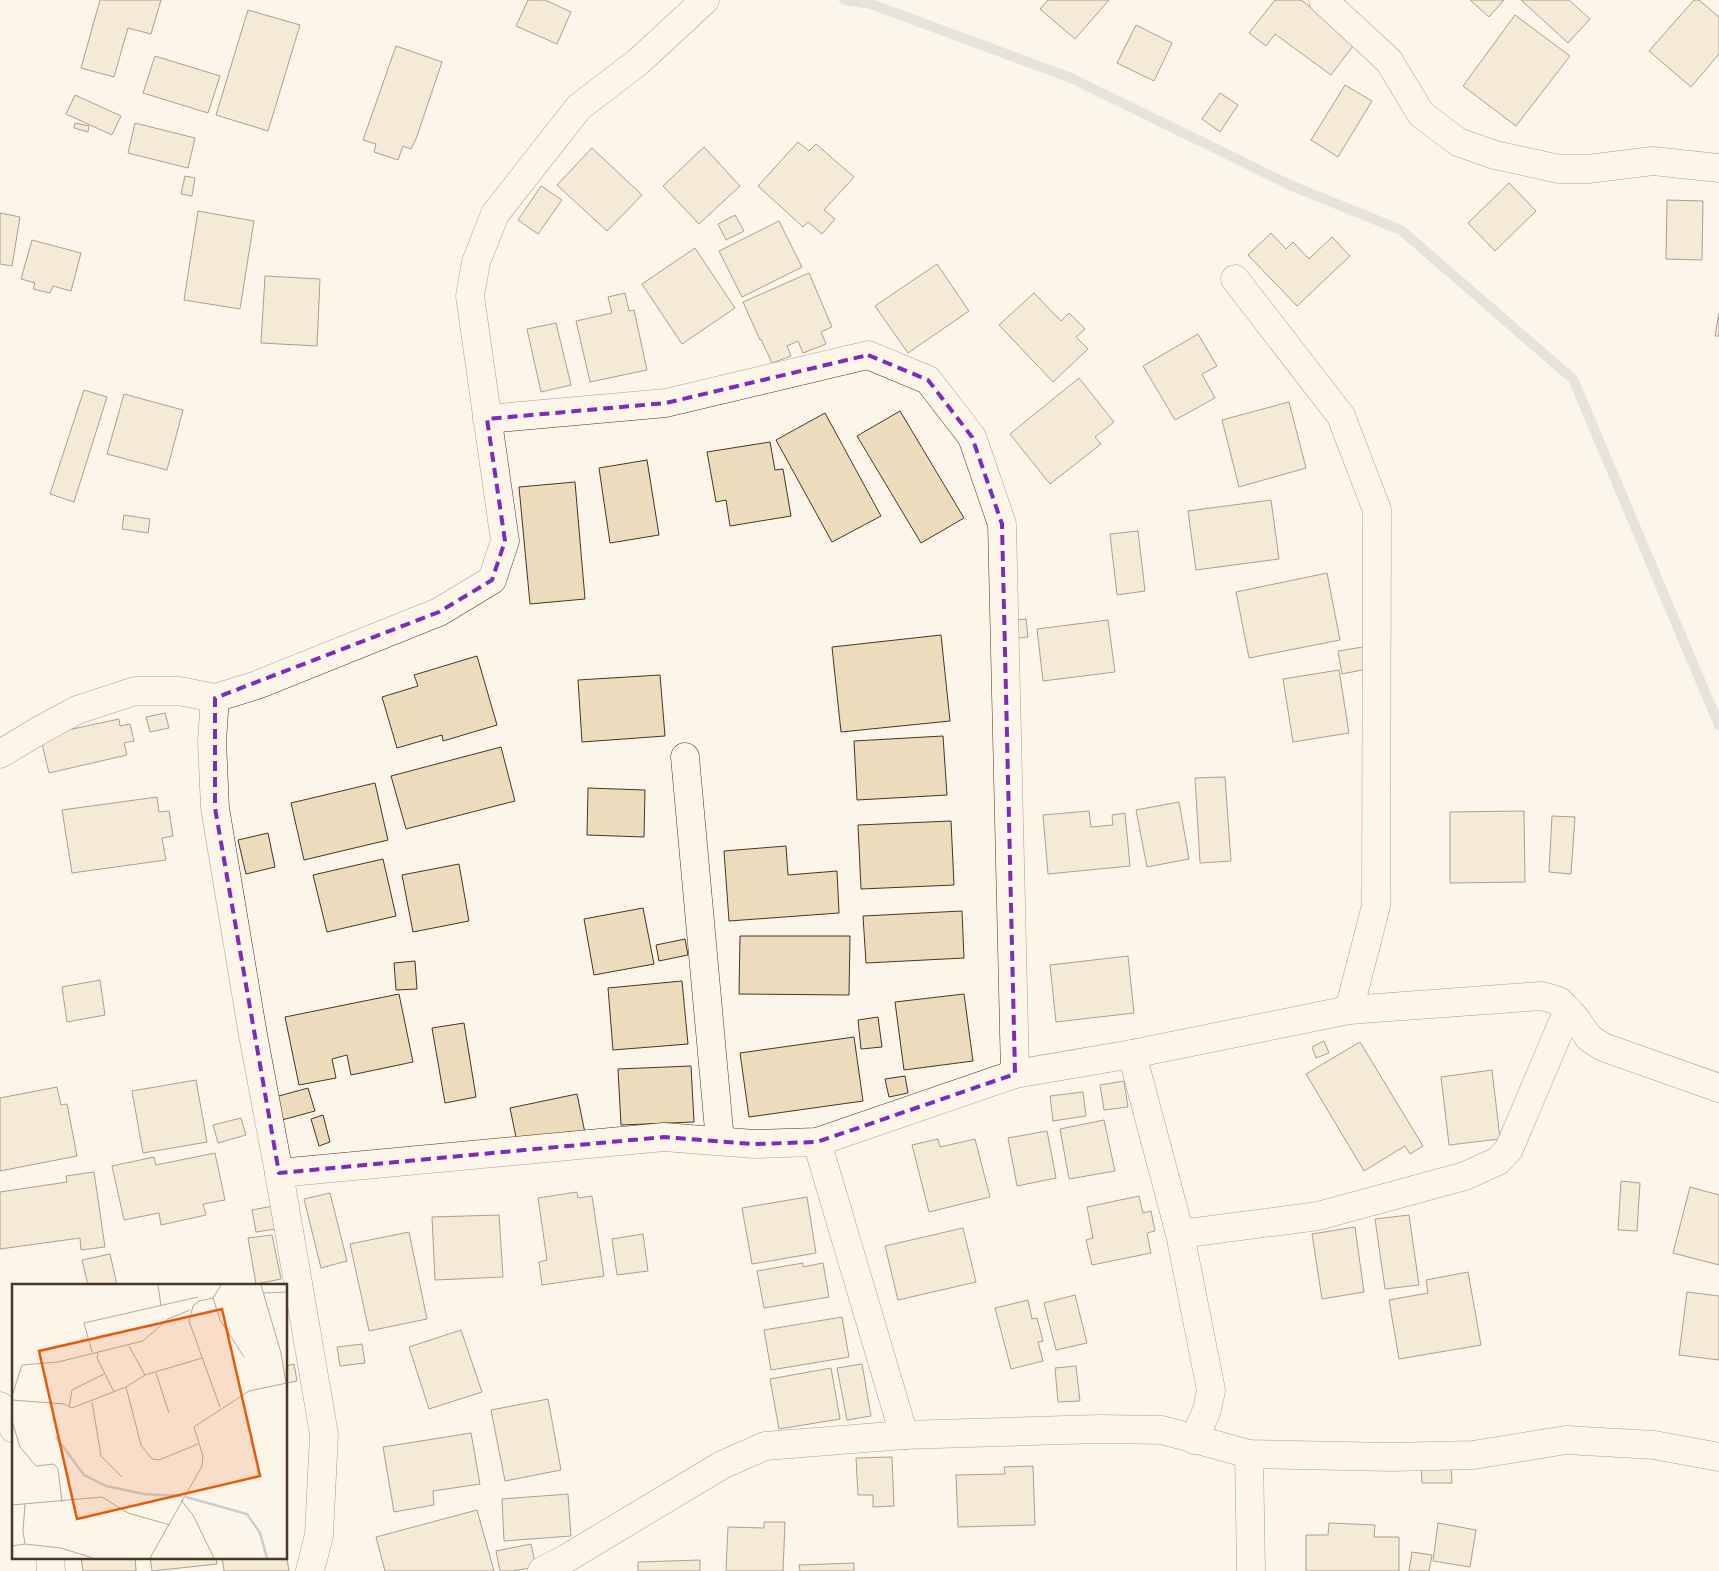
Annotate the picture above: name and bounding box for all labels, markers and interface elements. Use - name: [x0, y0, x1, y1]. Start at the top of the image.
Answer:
- inset map: [12, 1284, 288, 1558]

